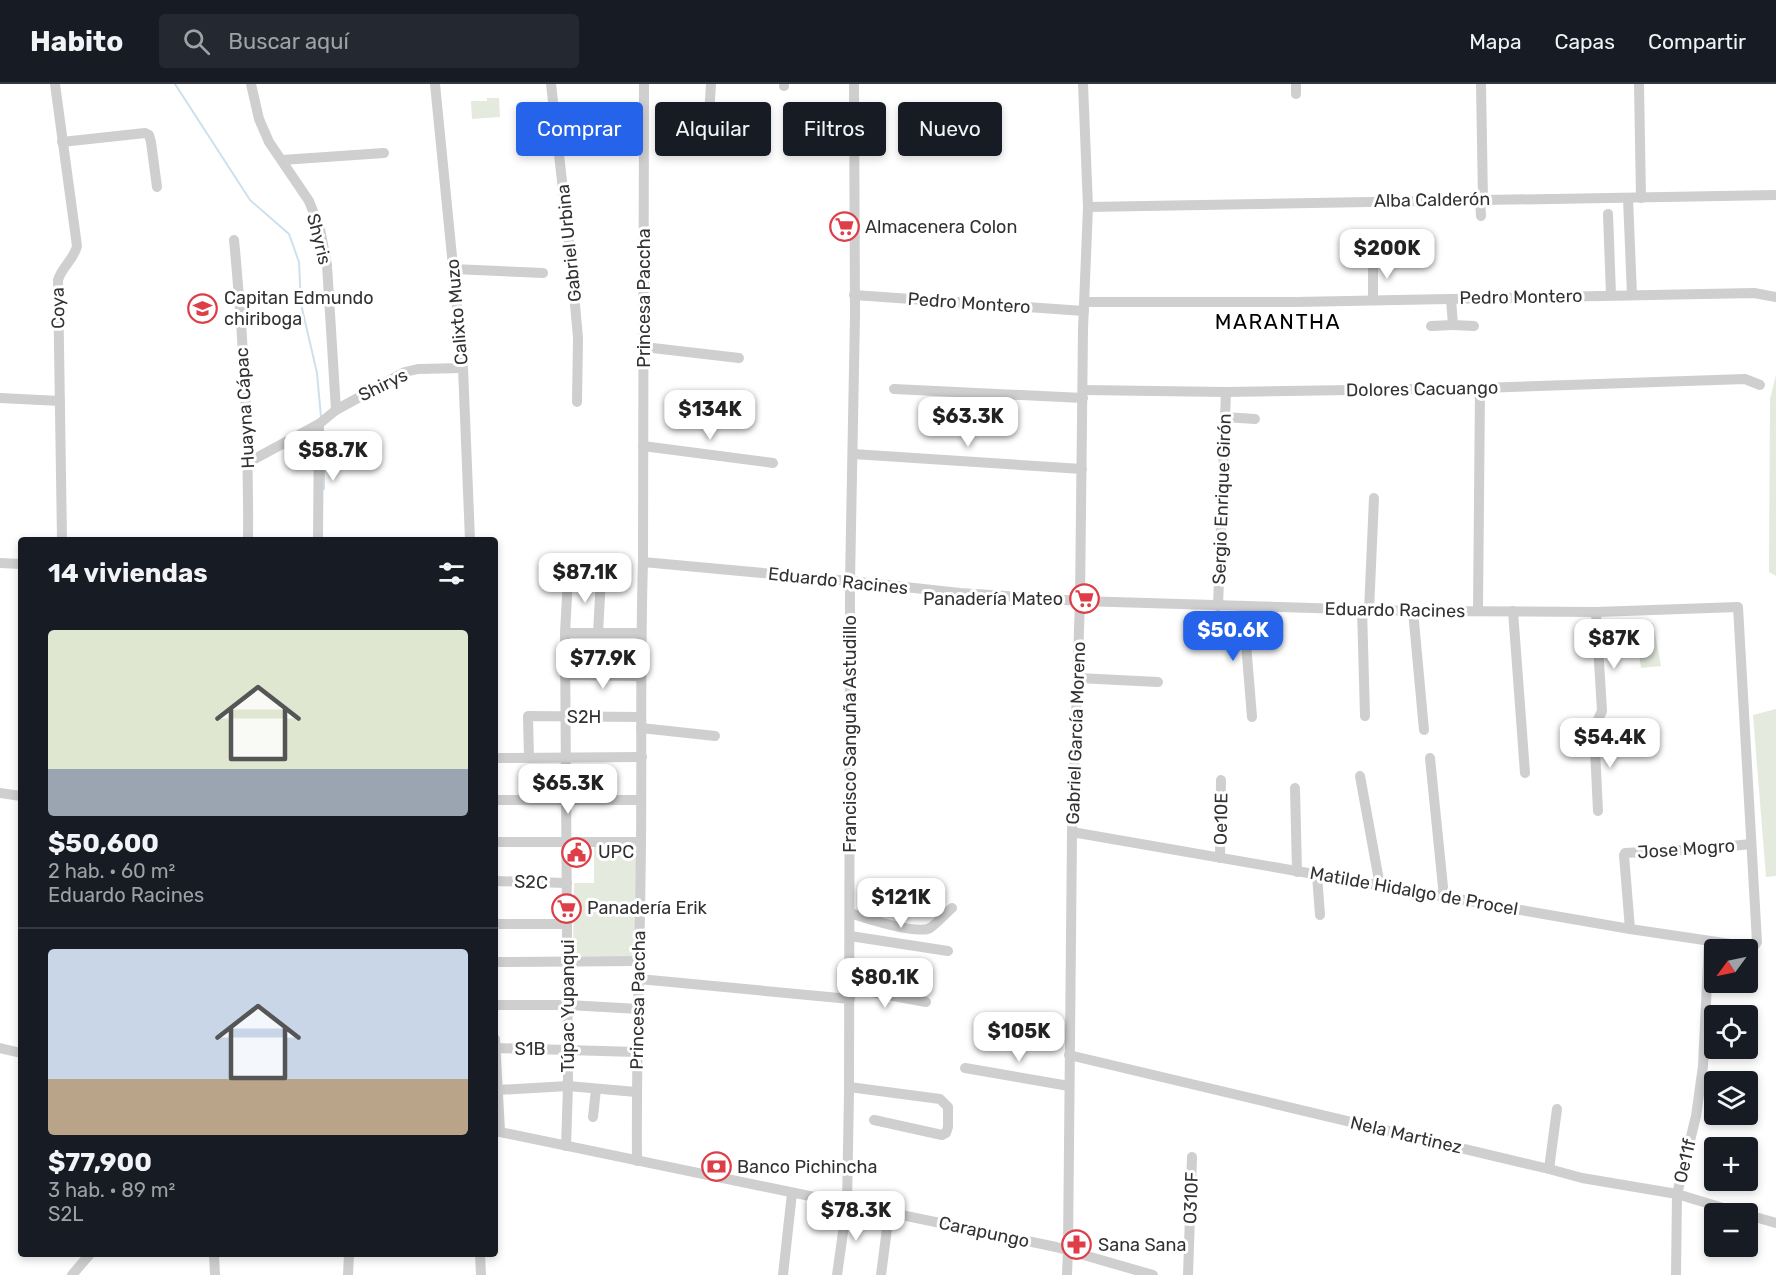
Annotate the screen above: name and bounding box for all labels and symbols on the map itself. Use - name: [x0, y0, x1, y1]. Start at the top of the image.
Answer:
- street label: Gabriel Urbina: [552, 183, 586, 303]
- street label: Alba Calderón: [1374, 188, 1490, 212]
- street label: Shyris: [302, 211, 336, 267]
- supermarket icon: Almacenera Colon: [828, 211, 860, 243]
- place label: Almacenera Colon: [865, 216, 1017, 238]
- street label: Princesa Paccha: [633, 228, 655, 368]
- pin: $200K: [1345, 229, 1429, 280]
- street label: Calixto Muzo: [441, 258, 473, 366]
- street label: Pedro Montero: [1459, 285, 1583, 309]
- street label: Coya: [47, 287, 69, 329]
- place label: Capitan Edmundo chiriboga: [224, 287, 374, 330]
- street label: Pedro Montero: [907, 288, 1031, 318]
- school or university icon: Capitan Edmundo chiriboga: [187, 292, 219, 324]
- district label: MARANTHA: [1215, 309, 1341, 334]
- street label: Huayna Cápac: [231, 347, 259, 469]
- street label: Shirys: [355, 364, 411, 406]
- street label: Dolores Cacuango: [1346, 377, 1498, 401]
- pin: $134K: [668, 390, 752, 441]
- pin: $63.3K: [919, 397, 1017, 448]
- street label: Sergio Enrique Girón: [1208, 413, 1236, 585]
- pin: $58.7K: [284, 431, 382, 482]
- pin: $87.1K: [536, 553, 634, 604]
- street label: Eduardo Racines: [767, 563, 909, 599]
- supermarket icon: Panadería Mateo: [1068, 583, 1100, 615]
- place label: Panadería Mateo: [923, 588, 1063, 610]
- street label: Eduardo Racines: [1325, 598, 1465, 622]
- pin: $50.6K: [1184, 611, 1282, 662]
- street label: Francisco Sanguña Astudillo: [839, 615, 861, 853]
- pin: $87K: [1578, 619, 1650, 670]
- pin: $77.9K: [554, 639, 652, 690]
- street label: Gabriel García Moreno: [1062, 641, 1090, 825]
- street label: S2H: [567, 706, 601, 728]
- pin: $54.4K: [1561, 718, 1659, 769]
- pin: $65.3K: [519, 764, 617, 815]
- street label: Oe10E: [1210, 793, 1232, 845]
- street label: Jose Mogro: [1636, 835, 1736, 863]
- public building icon: UPC: [561, 836, 593, 868]
- place label: UPC: [598, 841, 634, 863]
- street label: Matilde Hidalgo de Procel: [1308, 862, 1520, 920]
- street label: S2C: [514, 870, 548, 894]
- pin: $121K: [859, 878, 943, 929]
- supermarket icon: Panadería Erik: [550, 892, 582, 924]
- place label: Panadería Erik: [587, 897, 708, 919]
- street label: Princesa Paccha: [626, 930, 650, 1070]
- street label: Túpac Yupanqui: [557, 939, 579, 1073]
- north arrow: [1704, 939, 1758, 993]
- pin: $80.1K: [836, 958, 934, 1009]
- pin: $105K: [977, 1012, 1061, 1063]
- street label: S1B: [515, 1038, 545, 1060]
- street label: Nela Martinez: [1348, 1111, 1464, 1159]
- street label: Oe11f: [1669, 1137, 1701, 1185]
- bank icon: Banco Pichincha: [700, 1151, 732, 1183]
- place label: Banco Pichincha: [737, 1156, 877, 1178]
- street label: O310F: [1179, 1171, 1203, 1225]
- pin: $78.3K: [807, 1191, 905, 1242]
- street label: Carapungo: [937, 1212, 1031, 1252]
- pharmacy icon: Sana Sana: [1061, 1229, 1093, 1261]
- place label: Sana Sana: [1098, 1234, 1186, 1256]

